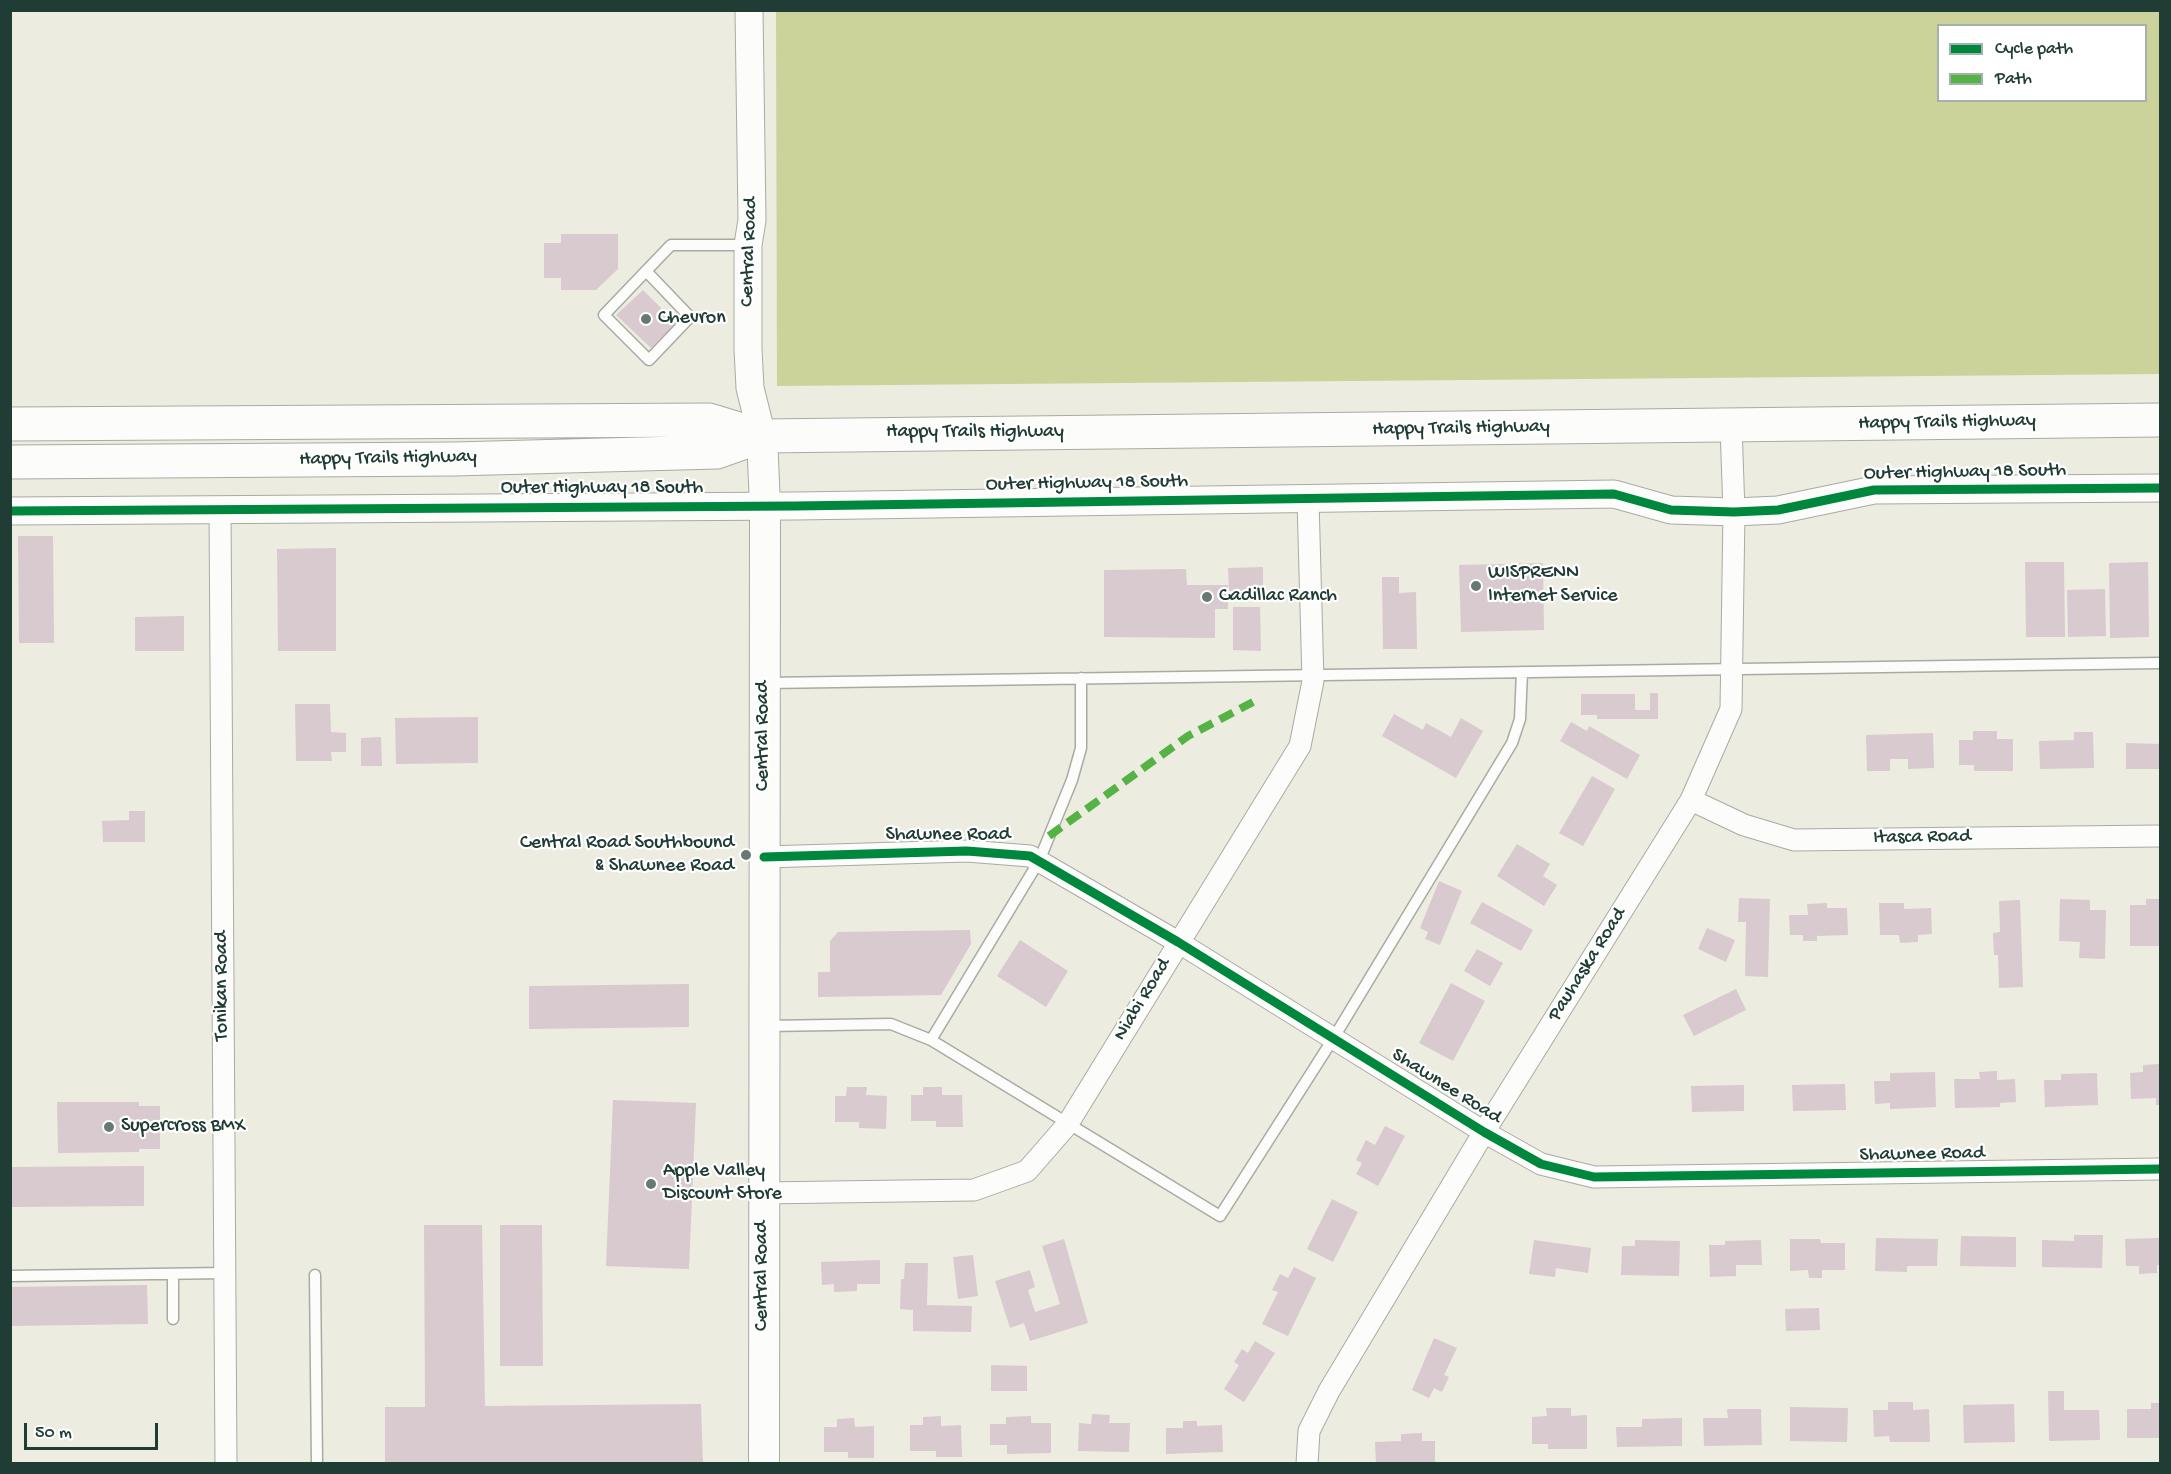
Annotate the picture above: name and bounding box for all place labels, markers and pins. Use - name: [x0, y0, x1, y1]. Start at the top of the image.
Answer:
- place label: Chevron: [658, 307, 726, 331]
- marker: Chevron: [639, 312, 653, 326]
- place label: WISPRENN Internet Service: [1488, 562, 1618, 609]
- marker: WISPRENN Internet Service: [1469, 579, 1483, 593]
- place label: Cadillac Ranch: [1219, 585, 1337, 609]
- marker: Cadillac Ranch: [1200, 590, 1214, 604]
- place label: Central Road Southbound & Shawnee Road: [520, 832, 734, 879]
- marker: Central Road Southbound & Shawnee Road: [739, 848, 753, 862]
- place label: Supercross BMX: [121, 1115, 245, 1139]
- marker: Supercross BMX: [102, 1120, 116, 1134]
- place label: Apple Valley Discount Store: [663, 1160, 782, 1207]
- marker: Apple Valley Discount Store: [644, 1177, 658, 1191]

